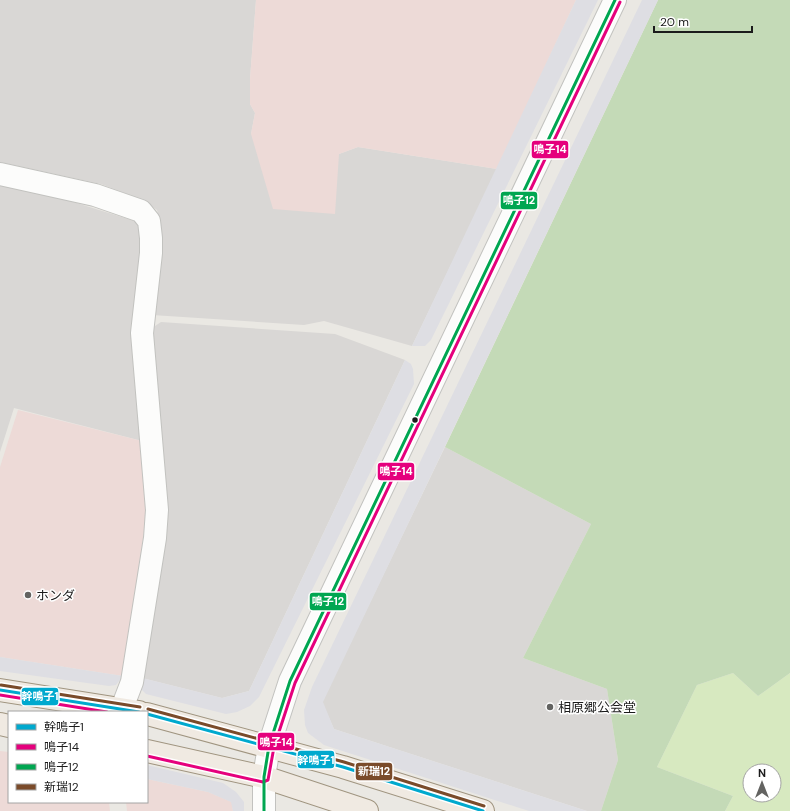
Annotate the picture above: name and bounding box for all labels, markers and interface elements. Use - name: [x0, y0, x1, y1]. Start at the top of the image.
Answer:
- scale bar: [654, 8, 752, 34]
- text: 20 m: [660, 14, 689, 30]
- line badge: 鳴子14: [531, 140, 569, 159]
- text: 鳴子14: [533, 142, 567, 156]
- line badge: 鳴子12: [500, 191, 538, 210]
- text: 鳴子12: [503, 193, 535, 207]
- unlabelled marker: [410, 415, 420, 425]
- line badge: 鳴子14: [377, 462, 415, 481]
- text: 鳴子14: [379, 464, 413, 478]
- place label: ホンダ: [36, 587, 75, 604]
- marker: ホンダ: [23, 590, 33, 600]
- line badge: 鳴子12: [309, 592, 347, 611]
- text: 鳴子12: [312, 594, 344, 608]
- line badge: 幹鳴子1: [21, 687, 59, 706]
- text: 幹鳴子1: [21, 689, 59, 703]
- place label: 相原郷公会堂: [558, 699, 636, 716]
- marker: 相原郷公会堂: [545, 702, 555, 712]
- legend: [8, 711, 148, 803]
- text: 幹鳴子1: [44, 719, 84, 735]
- line badge: 鳴子14: [257, 732, 295, 751]
- text: 鳴子14: [259, 735, 293, 749]
- text: 鳴子14: [44, 739, 79, 755]
- line badge: 幹鳴子1: [297, 750, 335, 769]
- text: 幹鳴子1: [297, 753, 335, 767]
- text: 鳴子12: [44, 759, 79, 775]
- line badge: 新瑞12: [355, 762, 393, 781]
- north arrow: [742, 763, 782, 803]
- text: 新瑞12: [358, 764, 390, 778]
- text: N: [758, 766, 766, 780]
- text: 新瑞12: [44, 779, 79, 795]

